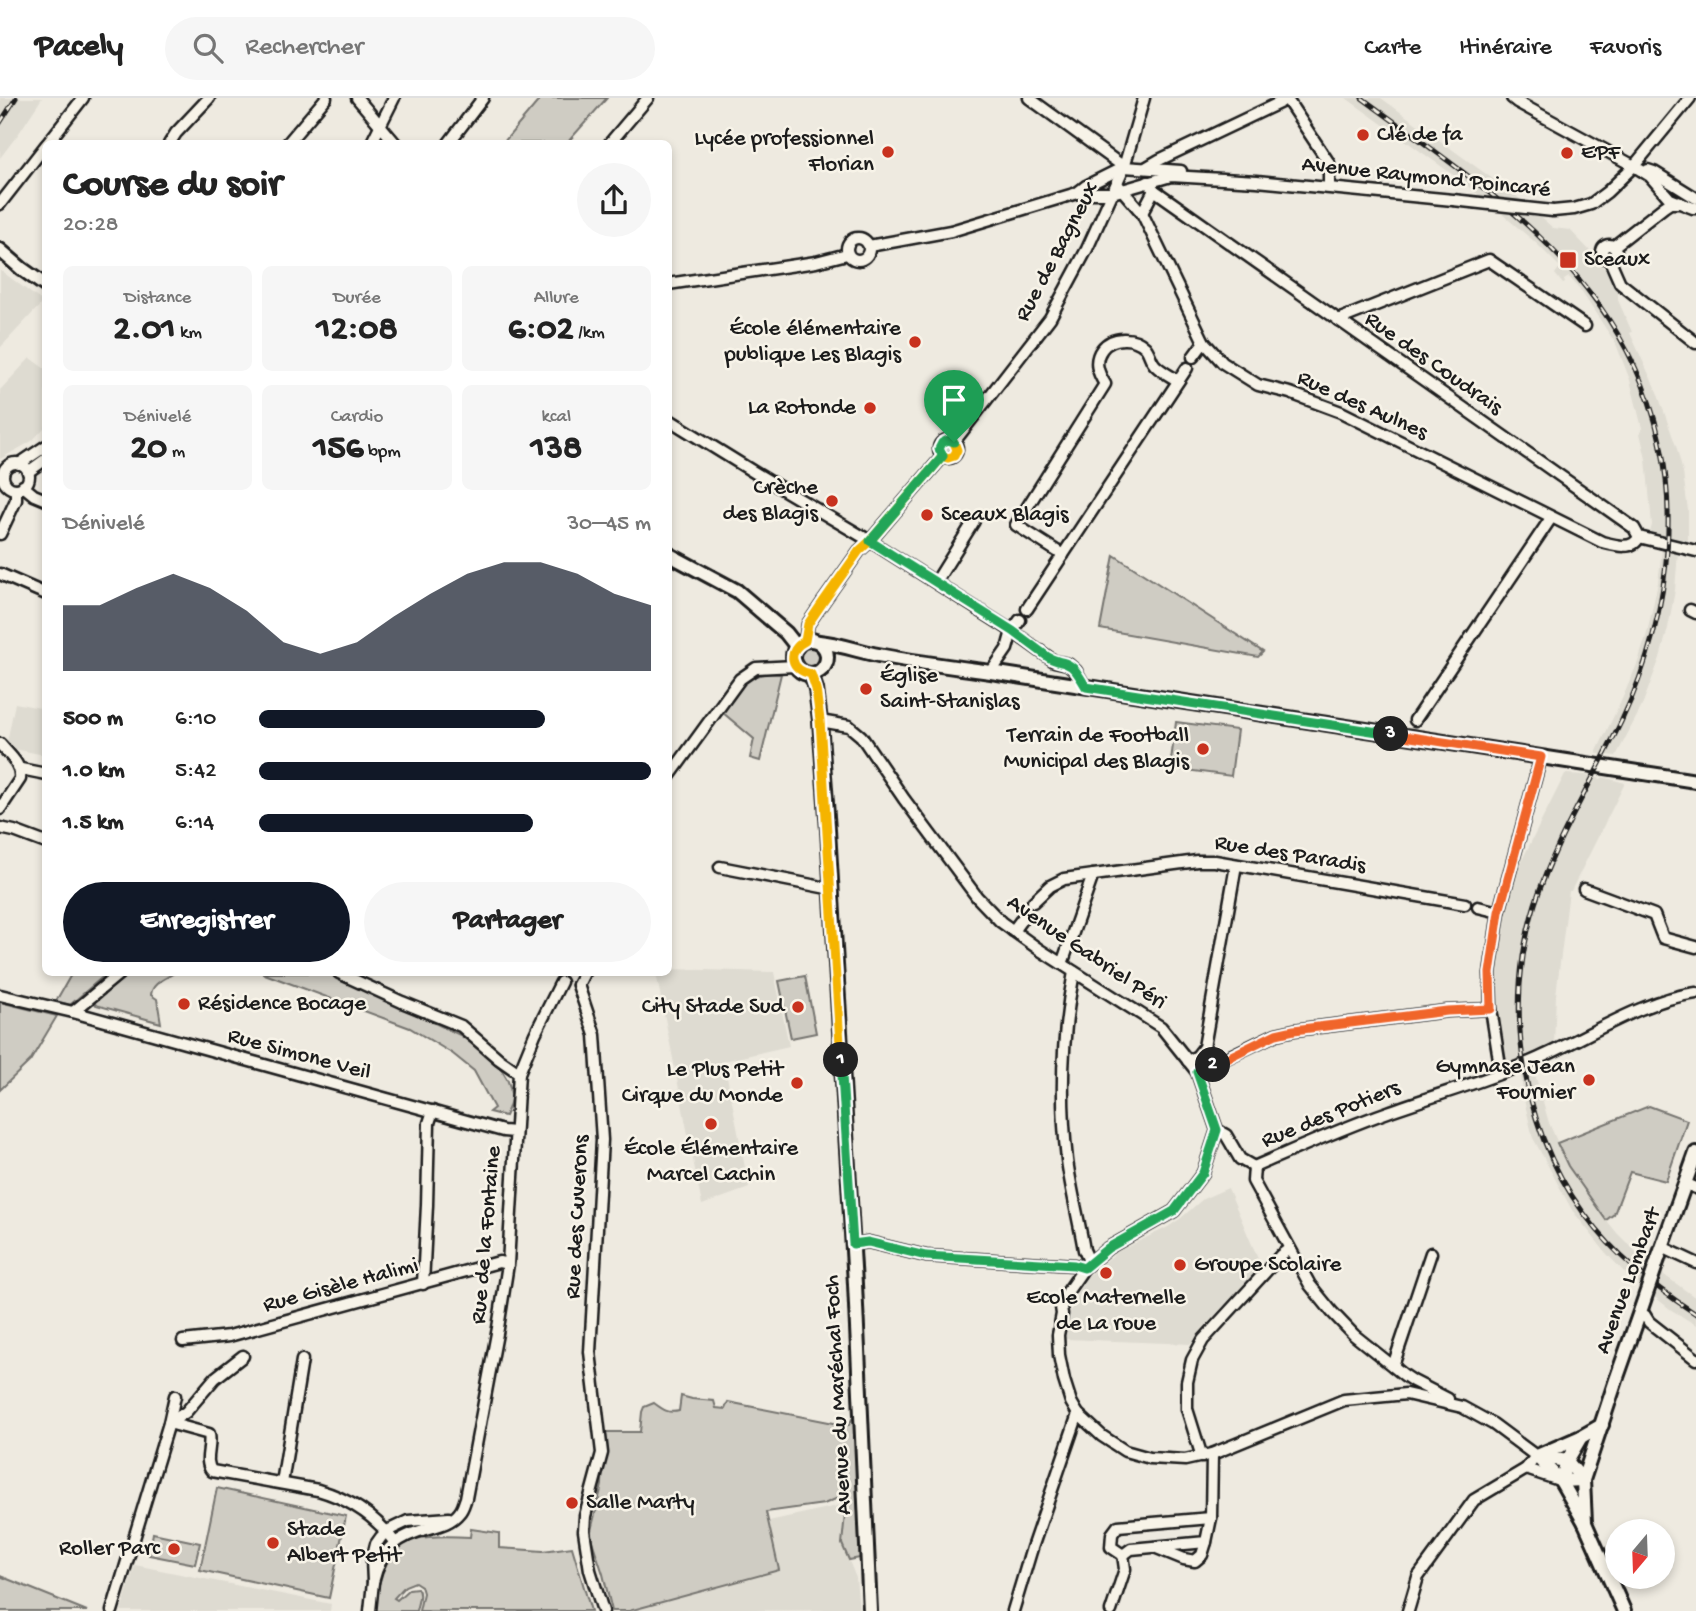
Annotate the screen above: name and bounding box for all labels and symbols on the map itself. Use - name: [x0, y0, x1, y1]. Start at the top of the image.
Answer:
- place label: Clé de fa: [1377, 122, 1464, 149]
- place label: Lycée professionnel Florian: [694, 126, 874, 179]
- marker: Clé de fa: [1355, 127, 1371, 143]
- place label: EPF: [1581, 140, 1621, 167]
- marker: Lycée professionnel Florian: [880, 144, 896, 160]
- marker: EPF: [1559, 145, 1575, 161]
- street label: Avenue Raymond Poincaré: [1300, 152, 1553, 205]
- street label: Rue de Bagneux: [1010, 178, 1106, 326]
- place label: Sceaux: [1584, 247, 1650, 274]
- marker: Sceaux: [1558, 250, 1578, 270]
- street label: Rue des Coudrais: [1359, 306, 1508, 422]
- place label: École élémentaire publique Les Blagis: [723, 316, 902, 369]
- marker: École élémentaire publique Les Blagis: [907, 334, 923, 350]
- street label: Rue des Aulnes: [1293, 365, 1432, 447]
- pin: [924, 370, 984, 442]
- place label: La Rotonde: [748, 395, 857, 422]
- marker: La Rotonde: [862, 400, 878, 416]
- place label: Crèche des Blagis: [723, 475, 819, 528]
- marker: Crèche des Blagis: [824, 493, 840, 509]
- place label: Sceaux Blagis: [941, 502, 1069, 529]
- marker: Sceaux Blagis: [919, 507, 935, 523]
- place label: Église Saint-Stanislas: [880, 663, 1020, 716]
- marker: Église Saint-Stanislas: [858, 681, 874, 697]
- pin: 3: [1374, 716, 1408, 752]
- place label: Terrain de Football Municipal des Blagis: [1004, 723, 1190, 776]
- marker: Terrain de Football Municipal des Blagis: [1195, 741, 1211, 757]
- street label: Rue des Paradis: [1212, 830, 1368, 880]
- street label: Avenue Gabriel Péri: [1001, 889, 1171, 1017]
- place label: Résidence Bocage: [198, 991, 367, 1018]
- place label: City Stade Sud: [642, 994, 786, 1021]
- marker: Résidence Bocage: [176, 996, 192, 1012]
- marker: City Stade Sud: [790, 999, 806, 1015]
- street label: Rue Simone Veil: [224, 1023, 374, 1087]
- pin: 1: [824, 1042, 858, 1077]
- pin: 2: [1196, 1048, 1230, 1082]
- place label: Gymnase Jean Fournier: [1436, 1054, 1577, 1107]
- place label: Le Plus Petit Cirque du Monde: [622, 1057, 785, 1110]
- marker: Gymnase Jean Fournier: [1581, 1072, 1597, 1088]
- marker: Le Plus Petit Cirque du Monde: [789, 1075, 805, 1091]
- street label: Rue des Potiers: [1258, 1075, 1405, 1155]
- marker: École Élémentaire Marcel Cachin: [703, 1116, 719, 1132]
- street label: Rue des Cuverons: [560, 1134, 596, 1300]
- place label: École Élémentaire Marcel Cachin: [624, 1136, 799, 1189]
- street label: Rue de la Fontaine: [466, 1144, 508, 1325]
- street label: Avenue Lombart: [1590, 1203, 1669, 1358]
- street label: Rue Gisèle Halimi: [260, 1252, 422, 1320]
- place label: Groupe Scolaire: [1194, 1252, 1342, 1279]
- marker: Groupe Scolaire: [1172, 1257, 1188, 1273]
- marker: Ecole Maternelle de La roue: [1098, 1265, 1114, 1281]
- street label: Avenue du Maréchal Foch: [819, 1274, 859, 1516]
- place label: Ecole Maternelle de La roue: [1026, 1285, 1187, 1338]
- place label: Salle Marty: [586, 1490, 694, 1517]
- marker: Salle Marty: [564, 1495, 580, 1511]
- place label: Stade Albert Petit: [287, 1517, 403, 1570]
- north arrow: [1605, 1519, 1675, 1589]
- marker: Stade Albert Petit: [265, 1535, 281, 1551]
- place label: Roller Parc: [59, 1536, 161, 1563]
- marker: Roller Parc: [166, 1541, 182, 1557]

